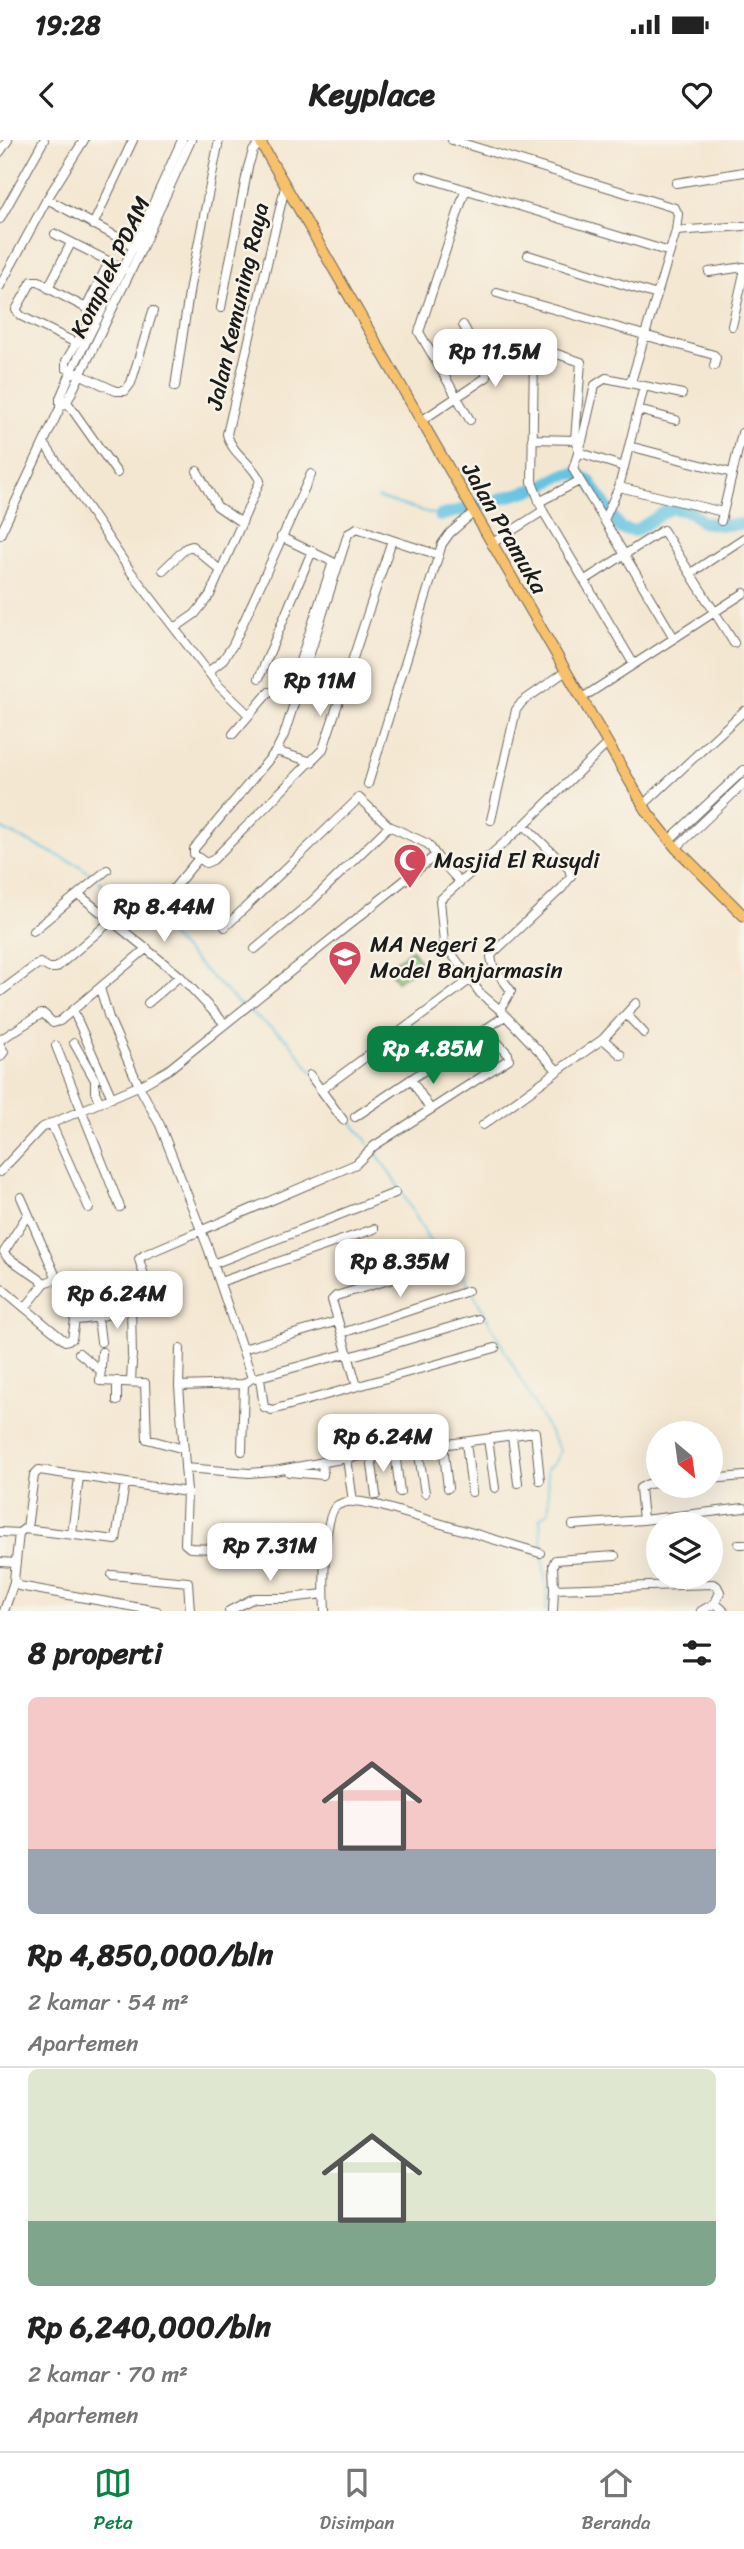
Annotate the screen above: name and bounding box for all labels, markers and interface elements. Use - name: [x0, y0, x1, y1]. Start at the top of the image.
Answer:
- text: 19:28: [35, 2, 101, 48]
- text: Keyplace: [309, 66, 435, 123]
- icon: back: [28, 76, 66, 114]
- icon: heart: [678, 76, 716, 114]
- street label: Komplek PDAM: [58, 189, 163, 345]
- street label: Jalan Kemuning Raya: [193, 198, 281, 415]
- pin: Rp 11.5M: [423, 330, 567, 389]
- text: Rp 11.5M: [449, 331, 541, 372]
- street label: Jalan Pramuka: [450, 453, 559, 603]
- pin: Rp 11M: [263, 658, 377, 718]
- text: Rp 11M: [284, 660, 356, 701]
- place label: Masjid El Rusydi: [434, 840, 600, 881]
- mosque icon: Masjid El Rusydi: [391, 841, 429, 890]
- pin: Rp 8.44M: [92, 884, 236, 944]
- text: Rp 8.44M: [114, 886, 214, 927]
- place label: MA Negeri 2 Model Banjarmasin: [370, 924, 563, 991]
- school or university icon: MA Negeri 2 Model Banjarmasin: [326, 938, 364, 987]
- pin: Rp 4.85M: [361, 1026, 505, 1086]
- text: Rp 4.85M: [383, 1028, 483, 1069]
- pin: Rp 8.35M: [328, 1240, 472, 1299]
- text: Rp 8.35M: [351, 1241, 449, 1282]
- pin: Rp 6.24M: [45, 1272, 189, 1331]
- text: Rp 6.24M: [68, 1273, 166, 1314]
- pin: Rp 6.24M: [311, 1414, 455, 1474]
- text: Rp 6.24M: [334, 1416, 432, 1457]
- north arrow: [646, 1421, 723, 1498]
- map controls: [646, 1421, 723, 1589]
- button: layers: [646, 1512, 723, 1589]
- pin: Rp 7.31M: [198, 1524, 342, 1583]
- text: Rp 7.31M: [223, 1525, 317, 1566]
- text: 8 properti: [28, 1626, 162, 1680]
- icon: filters: [678, 1634, 716, 1672]
- icon: home: [309, 1743, 435, 1869]
- text: Rp 4,850,000/bln: [28, 1928, 273, 1982]
- text: 2 kamar · 54 m²: [28, 1982, 189, 2023]
- text: Apartemen: [28, 2023, 138, 2064]
- icon: home: [309, 2115, 435, 2241]
- text: Rp 6,240,000/bln: [28, 2300, 271, 2354]
- text: 2 kamar · 70 m²: [28, 2354, 188, 2395]
- text: Apartemen: [28, 2395, 138, 2436]
- tab: Peta: [93, 2464, 133, 2539]
- tab: Disimpan: [320, 2464, 395, 2539]
- tab: Beranda: [582, 2464, 650, 2539]

